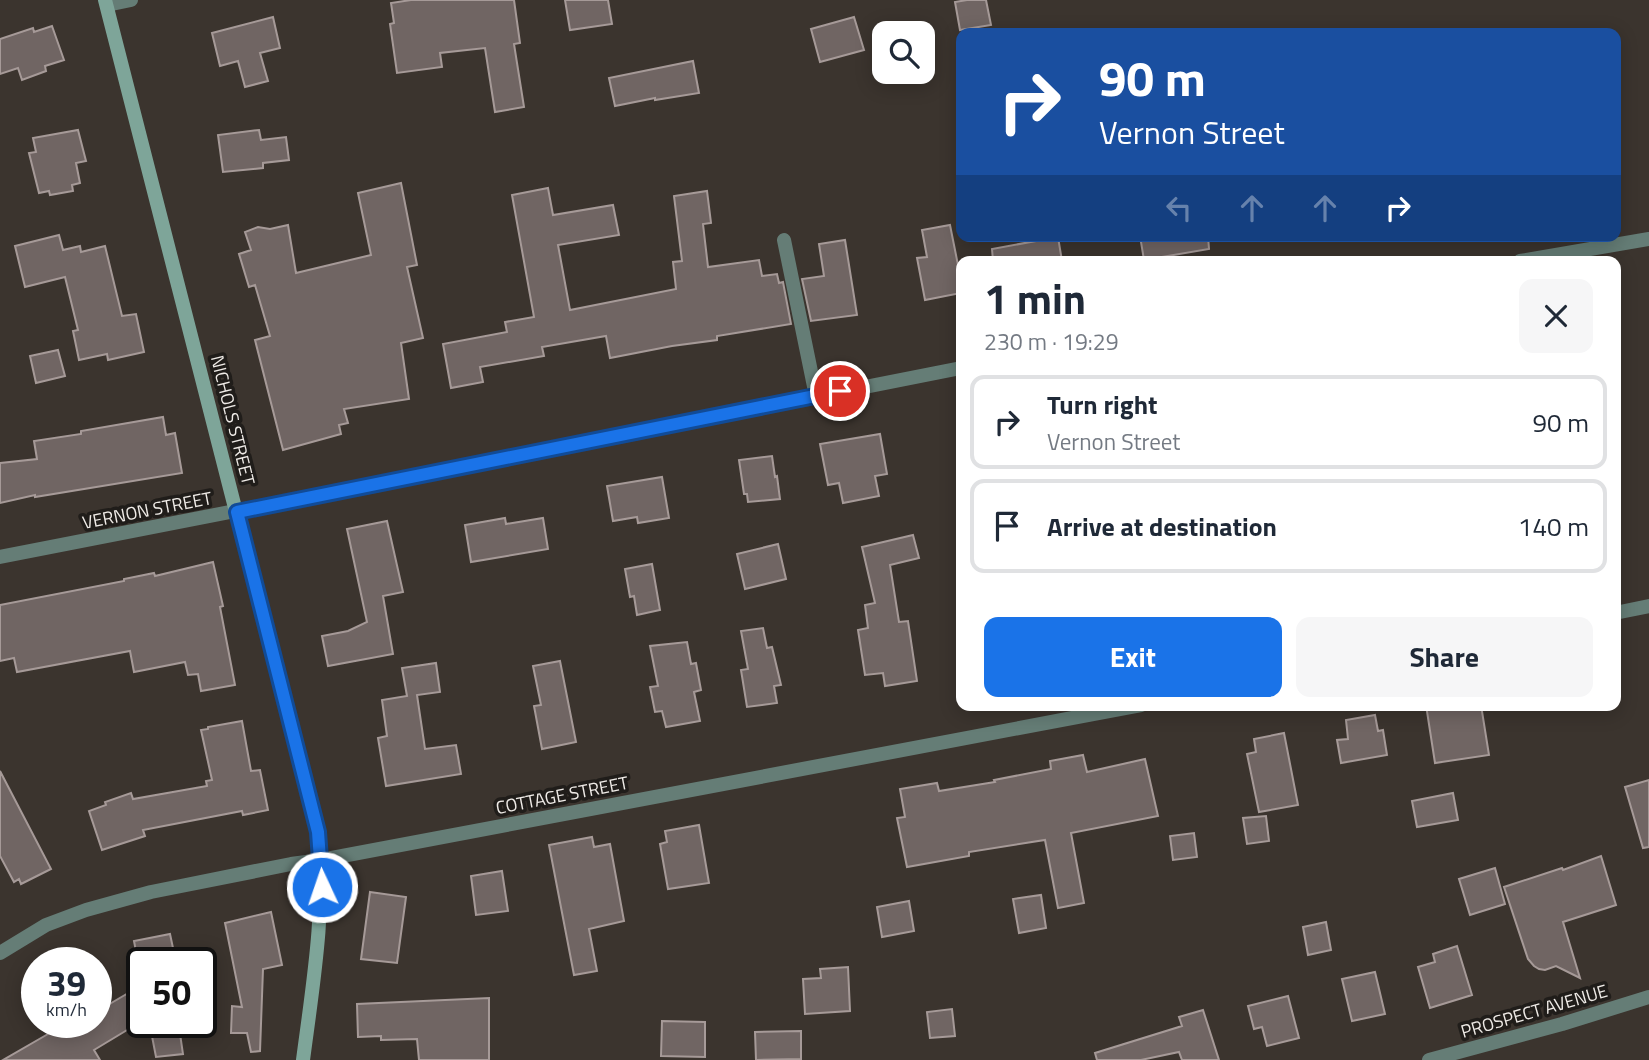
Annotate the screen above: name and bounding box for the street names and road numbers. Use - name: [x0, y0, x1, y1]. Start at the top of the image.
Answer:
- street label: NICHOLS STREET: [204, 352, 262, 488]
- street label: VERNON STREET: [80, 484, 215, 536]
- street label: COTTAGE STREET: [493, 769, 631, 821]
- street label: PROSPECT AVENUE: [1457, 977, 1611, 1045]

